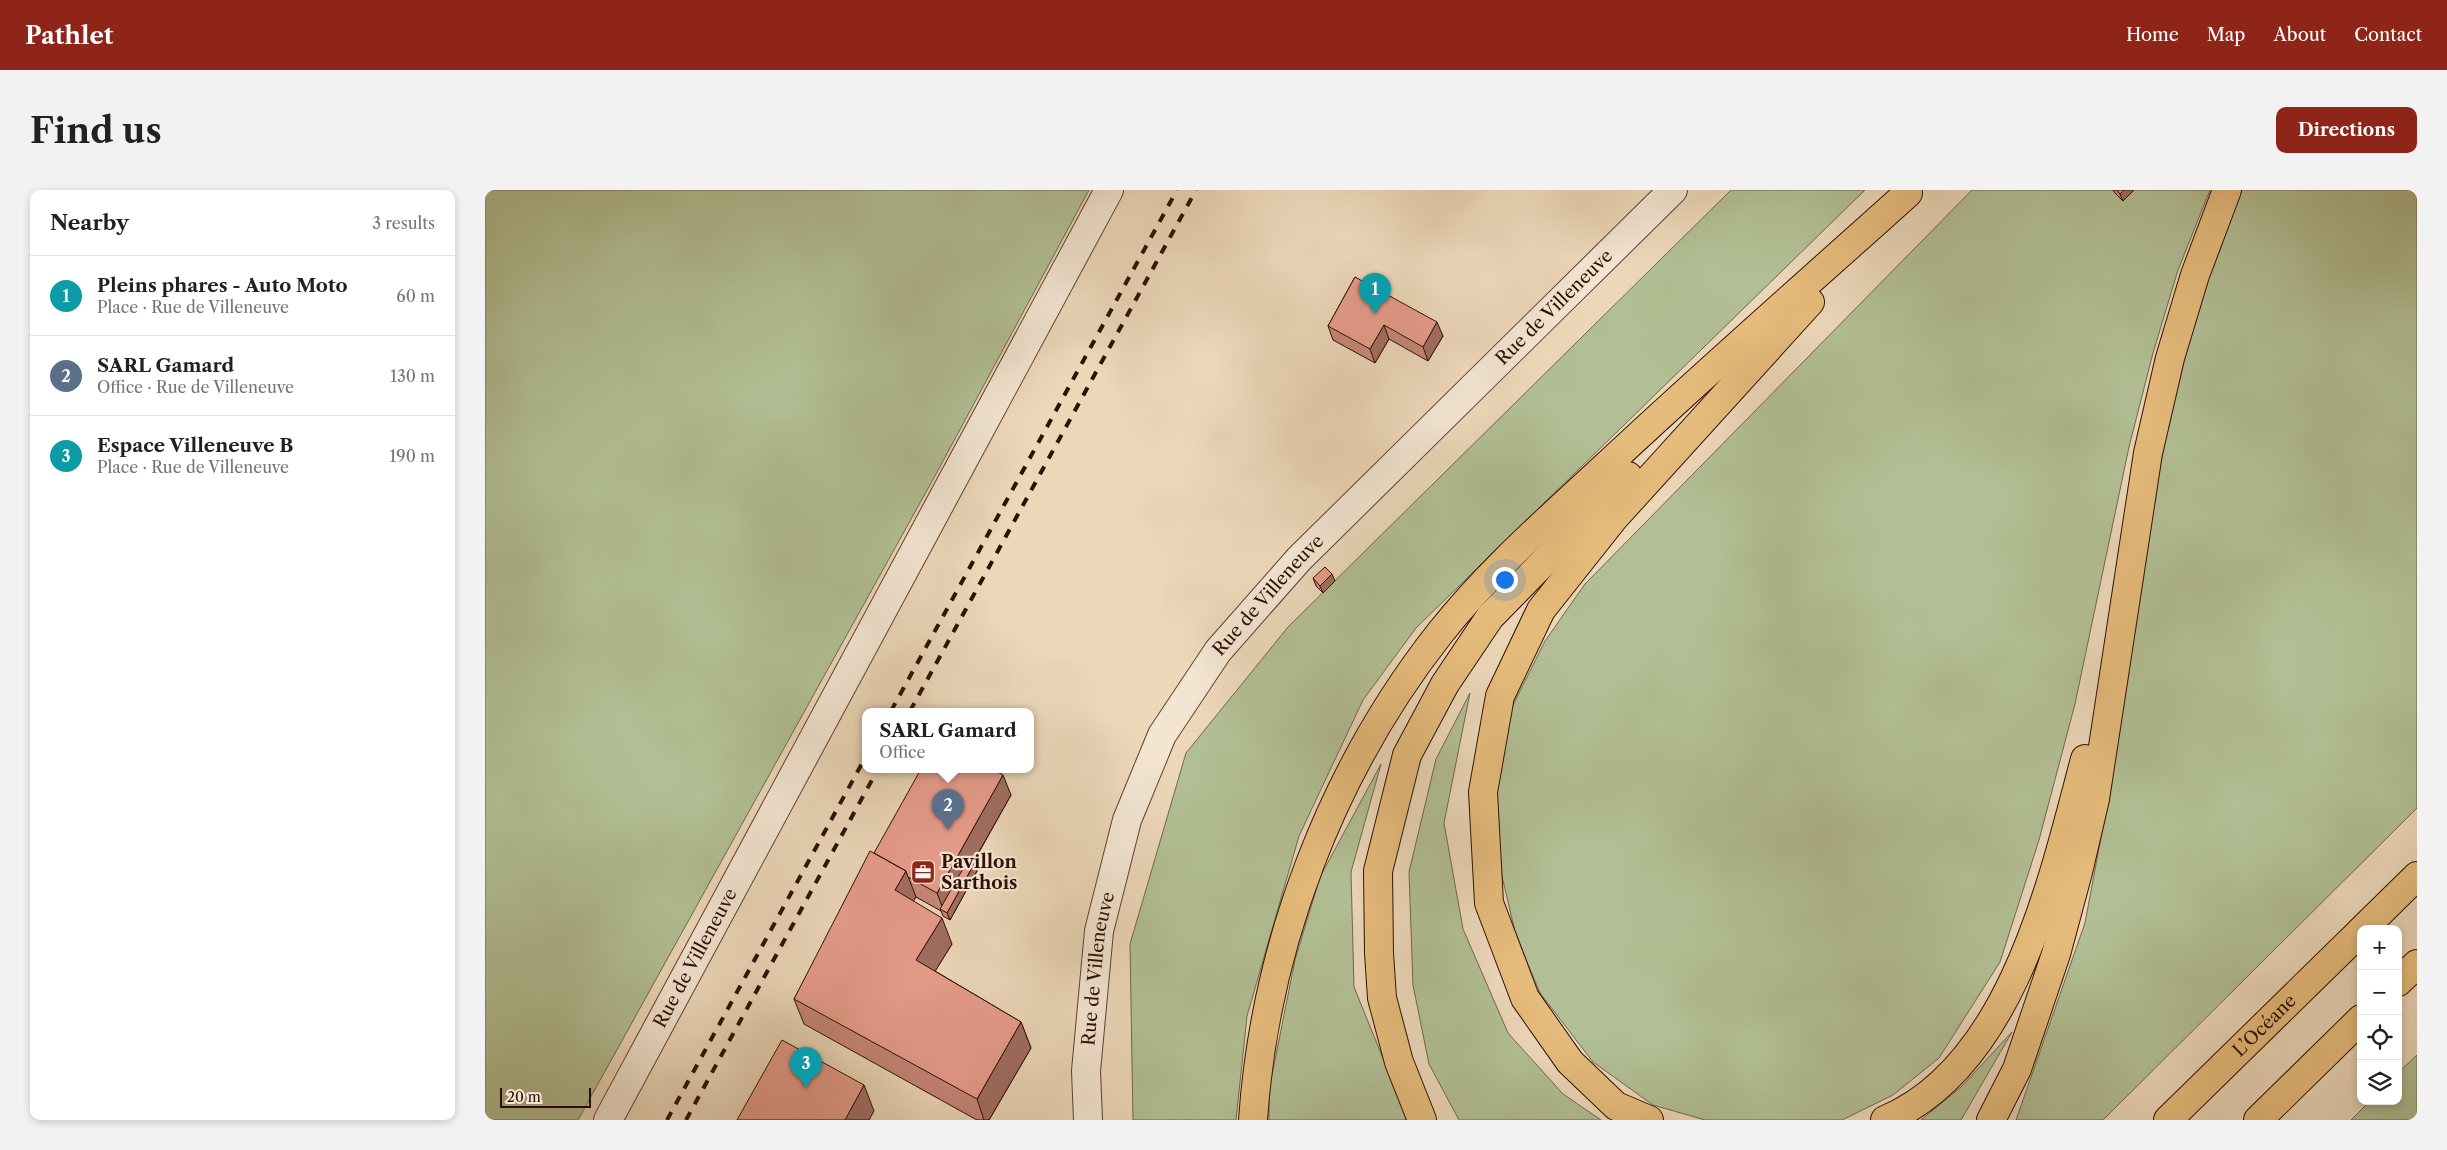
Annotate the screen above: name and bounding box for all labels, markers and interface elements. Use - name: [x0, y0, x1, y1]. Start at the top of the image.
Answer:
- text: Pathlet: [25, 21, 113, 50]
- text: Home: [2126, 24, 2179, 46]
- text: Map: [2207, 24, 2245, 46]
- text: About: [2273, 24, 2326, 46]
- text: Contact: [2354, 24, 2422, 46]
- button: Directions: [2276, 107, 2417, 153]
- text: Find us: [30, 109, 162, 152]
- text: Nearby: [50, 210, 129, 235]
- text: 3 results: [372, 213, 435, 233]
- street label: Rue de Villeneuve: [1491, 245, 1617, 370]
- pin: 1: [1359, 273, 1391, 314]
- text: Pleins phares - Auto Moto: [97, 274, 348, 297]
- text: 1: [62, 286, 70, 306]
- text: 60 m: [396, 286, 435, 306]
- text: Place · Rue de Villeneuve: [97, 297, 289, 317]
- text: SARL Gamard: [97, 354, 234, 377]
- text: 2: [61, 366, 71, 386]
- text: 130 m: [390, 366, 435, 386]
- text: Office · Rue de Villeneuve: [97, 377, 294, 397]
- text: Espace Villeneuve B: [97, 434, 293, 457]
- text: 3: [61, 446, 71, 466]
- text: 190 m: [390, 446, 435, 466]
- text: Place · Rue de Villeneuve: [97, 457, 289, 477]
- street label: Rue de Villeneuve: [1208, 530, 1328, 660]
- your location: [1492, 567, 1518, 593]
- popup: [862, 708, 1034, 773]
- text: SARL Gamard: [879, 719, 1017, 742]
- text: Office: [879, 742, 925, 762]
- pin: 2: [932, 789, 964, 830]
- place label: Pavillon Sarthois: [941, 851, 1018, 894]
- office icon: Pavillon Sarthois: [910, 859, 936, 885]
- street label: Rue de Villeneuve: [649, 884, 742, 1032]
- street label: Rue de Villeneuve: [1077, 890, 1119, 1047]
- map controls: [2357, 925, 2402, 1105]
- button: +: [2357, 925, 2402, 970]
- button: −: [2357, 970, 2402, 1015]
- street label: L’Océane: [2228, 990, 2301, 1061]
- button: locate: [2357, 1015, 2402, 1060]
- pin: 3: [790, 1047, 822, 1088]
- button: layers: [2357, 1060, 2402, 1105]
- scale bar: [500, 1085, 591, 1108]
- text: 20 m: [507, 1088, 541, 1106]

